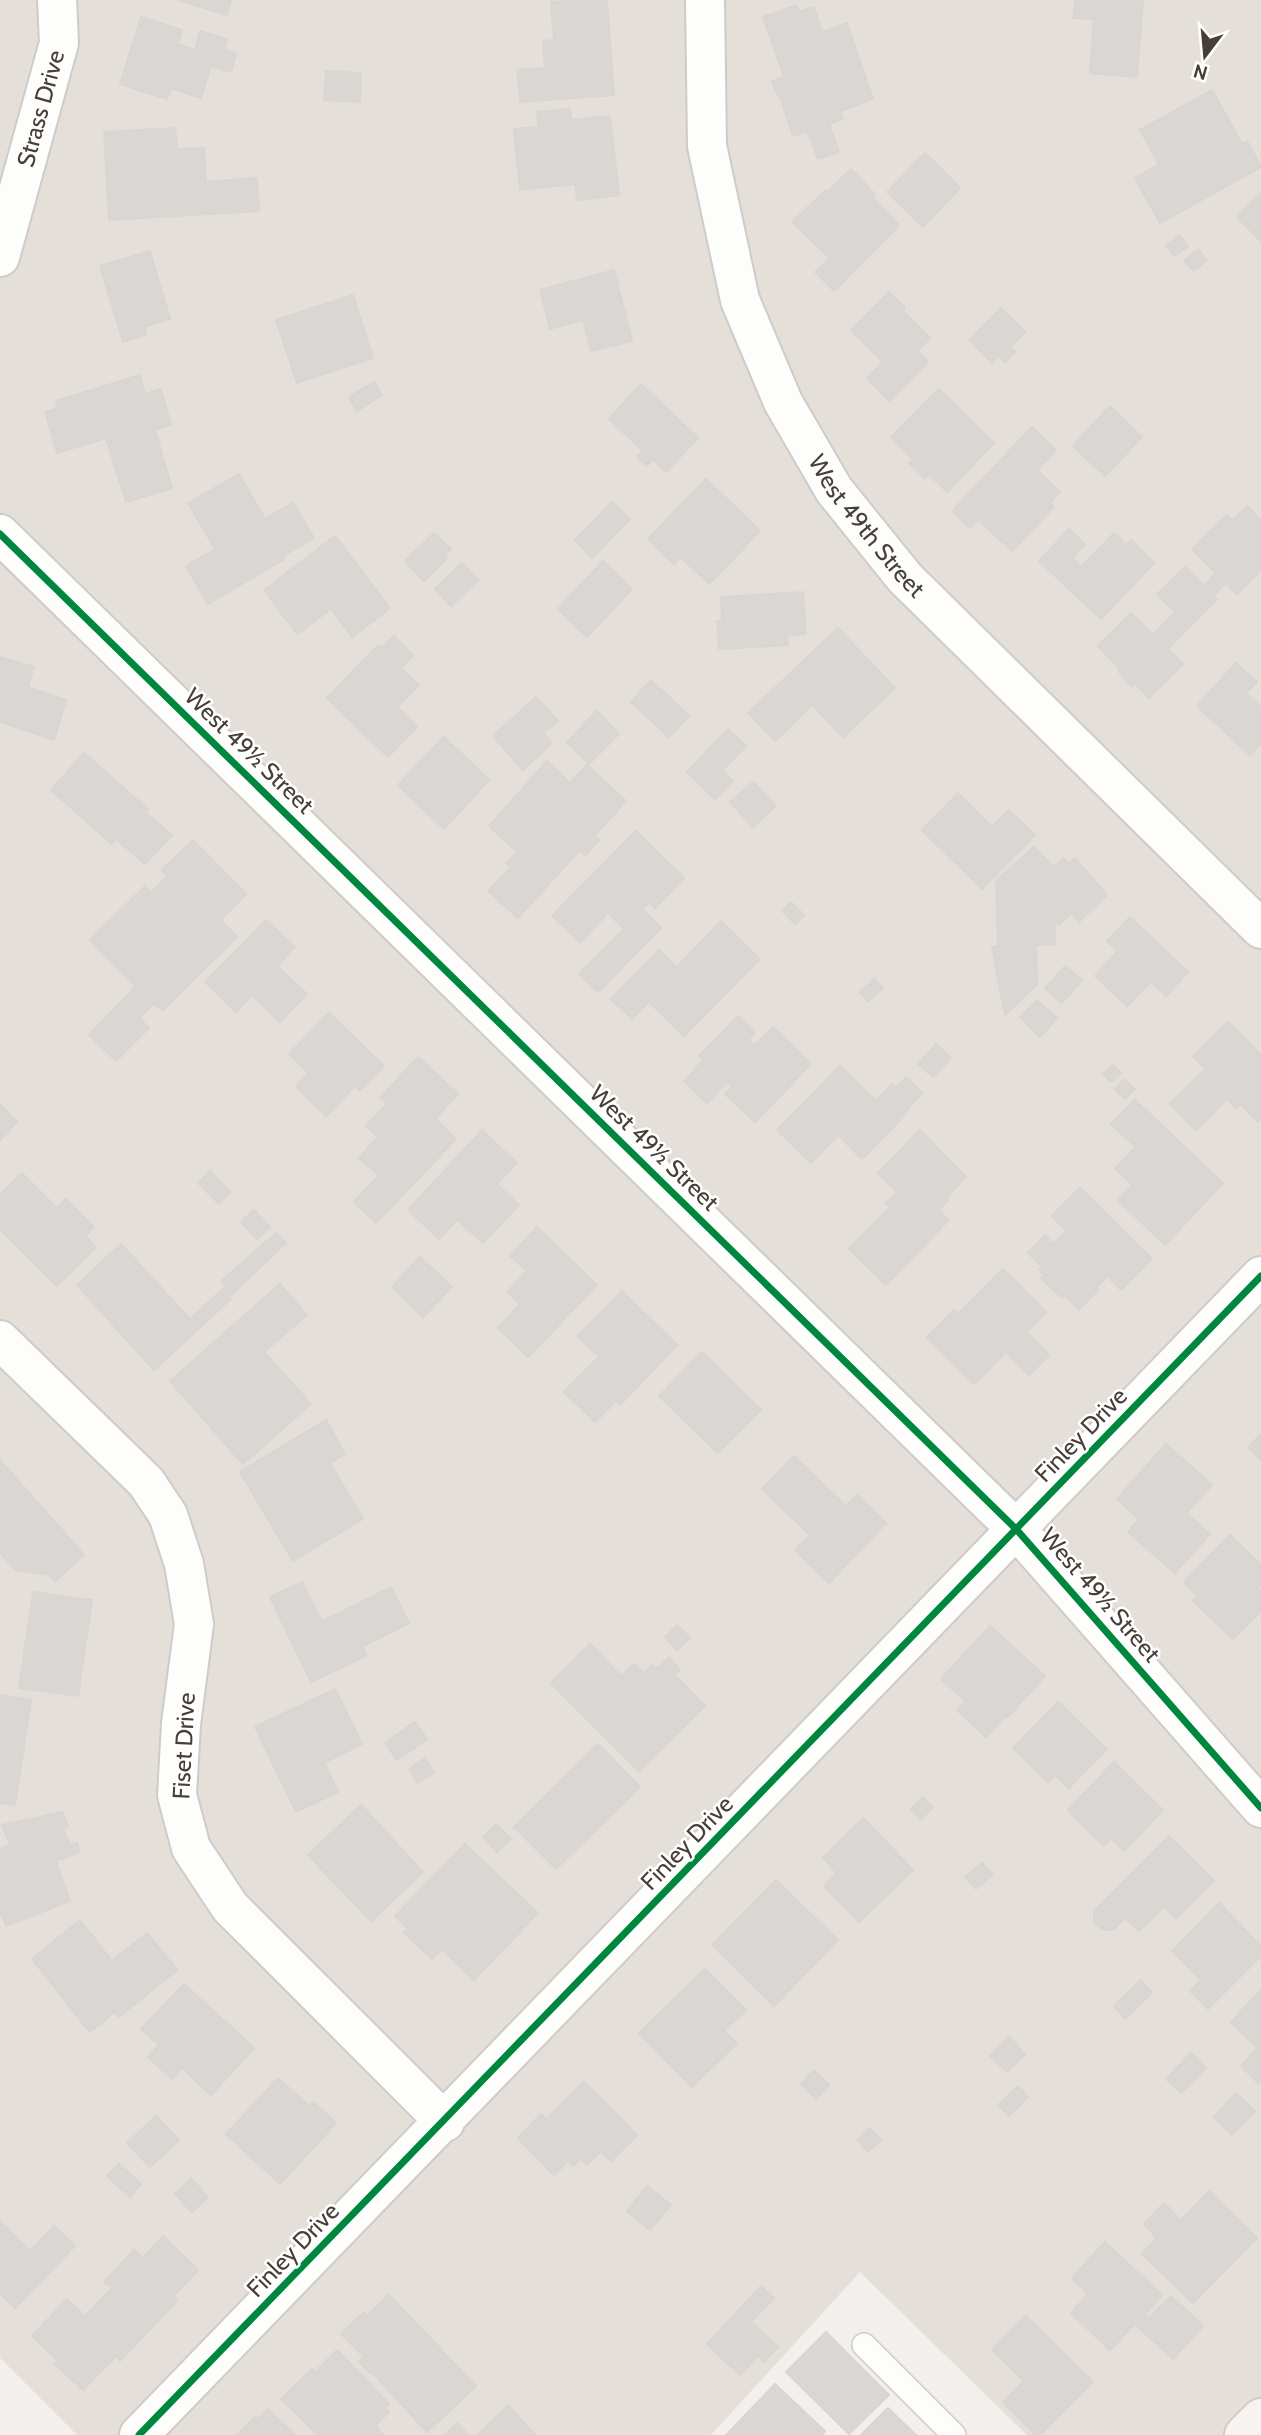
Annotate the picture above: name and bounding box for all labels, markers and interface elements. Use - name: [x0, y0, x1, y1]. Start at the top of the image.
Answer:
- north arrow: [1170, 21, 1240, 91]
- street label: Strass Drive: [11, 47, 70, 170]
- text: N: [1191, 59, 1210, 85]
- street label: West 49th Street: [803, 449, 931, 603]
- street label: West 49½ Street: [179, 682, 320, 820]
- street label: West 49½ Street: [584, 1079, 725, 1217]
- street label: Finley Drive: [1029, 1381, 1133, 1488]
- street label: West 49½ Street: [1034, 1522, 1167, 1668]
- street label: Fiset Drive: [166, 1692, 201, 1800]
- street label: Finley Drive: [635, 1789, 739, 1896]
- street label: Finley Drive: [241, 2196, 345, 2303]

